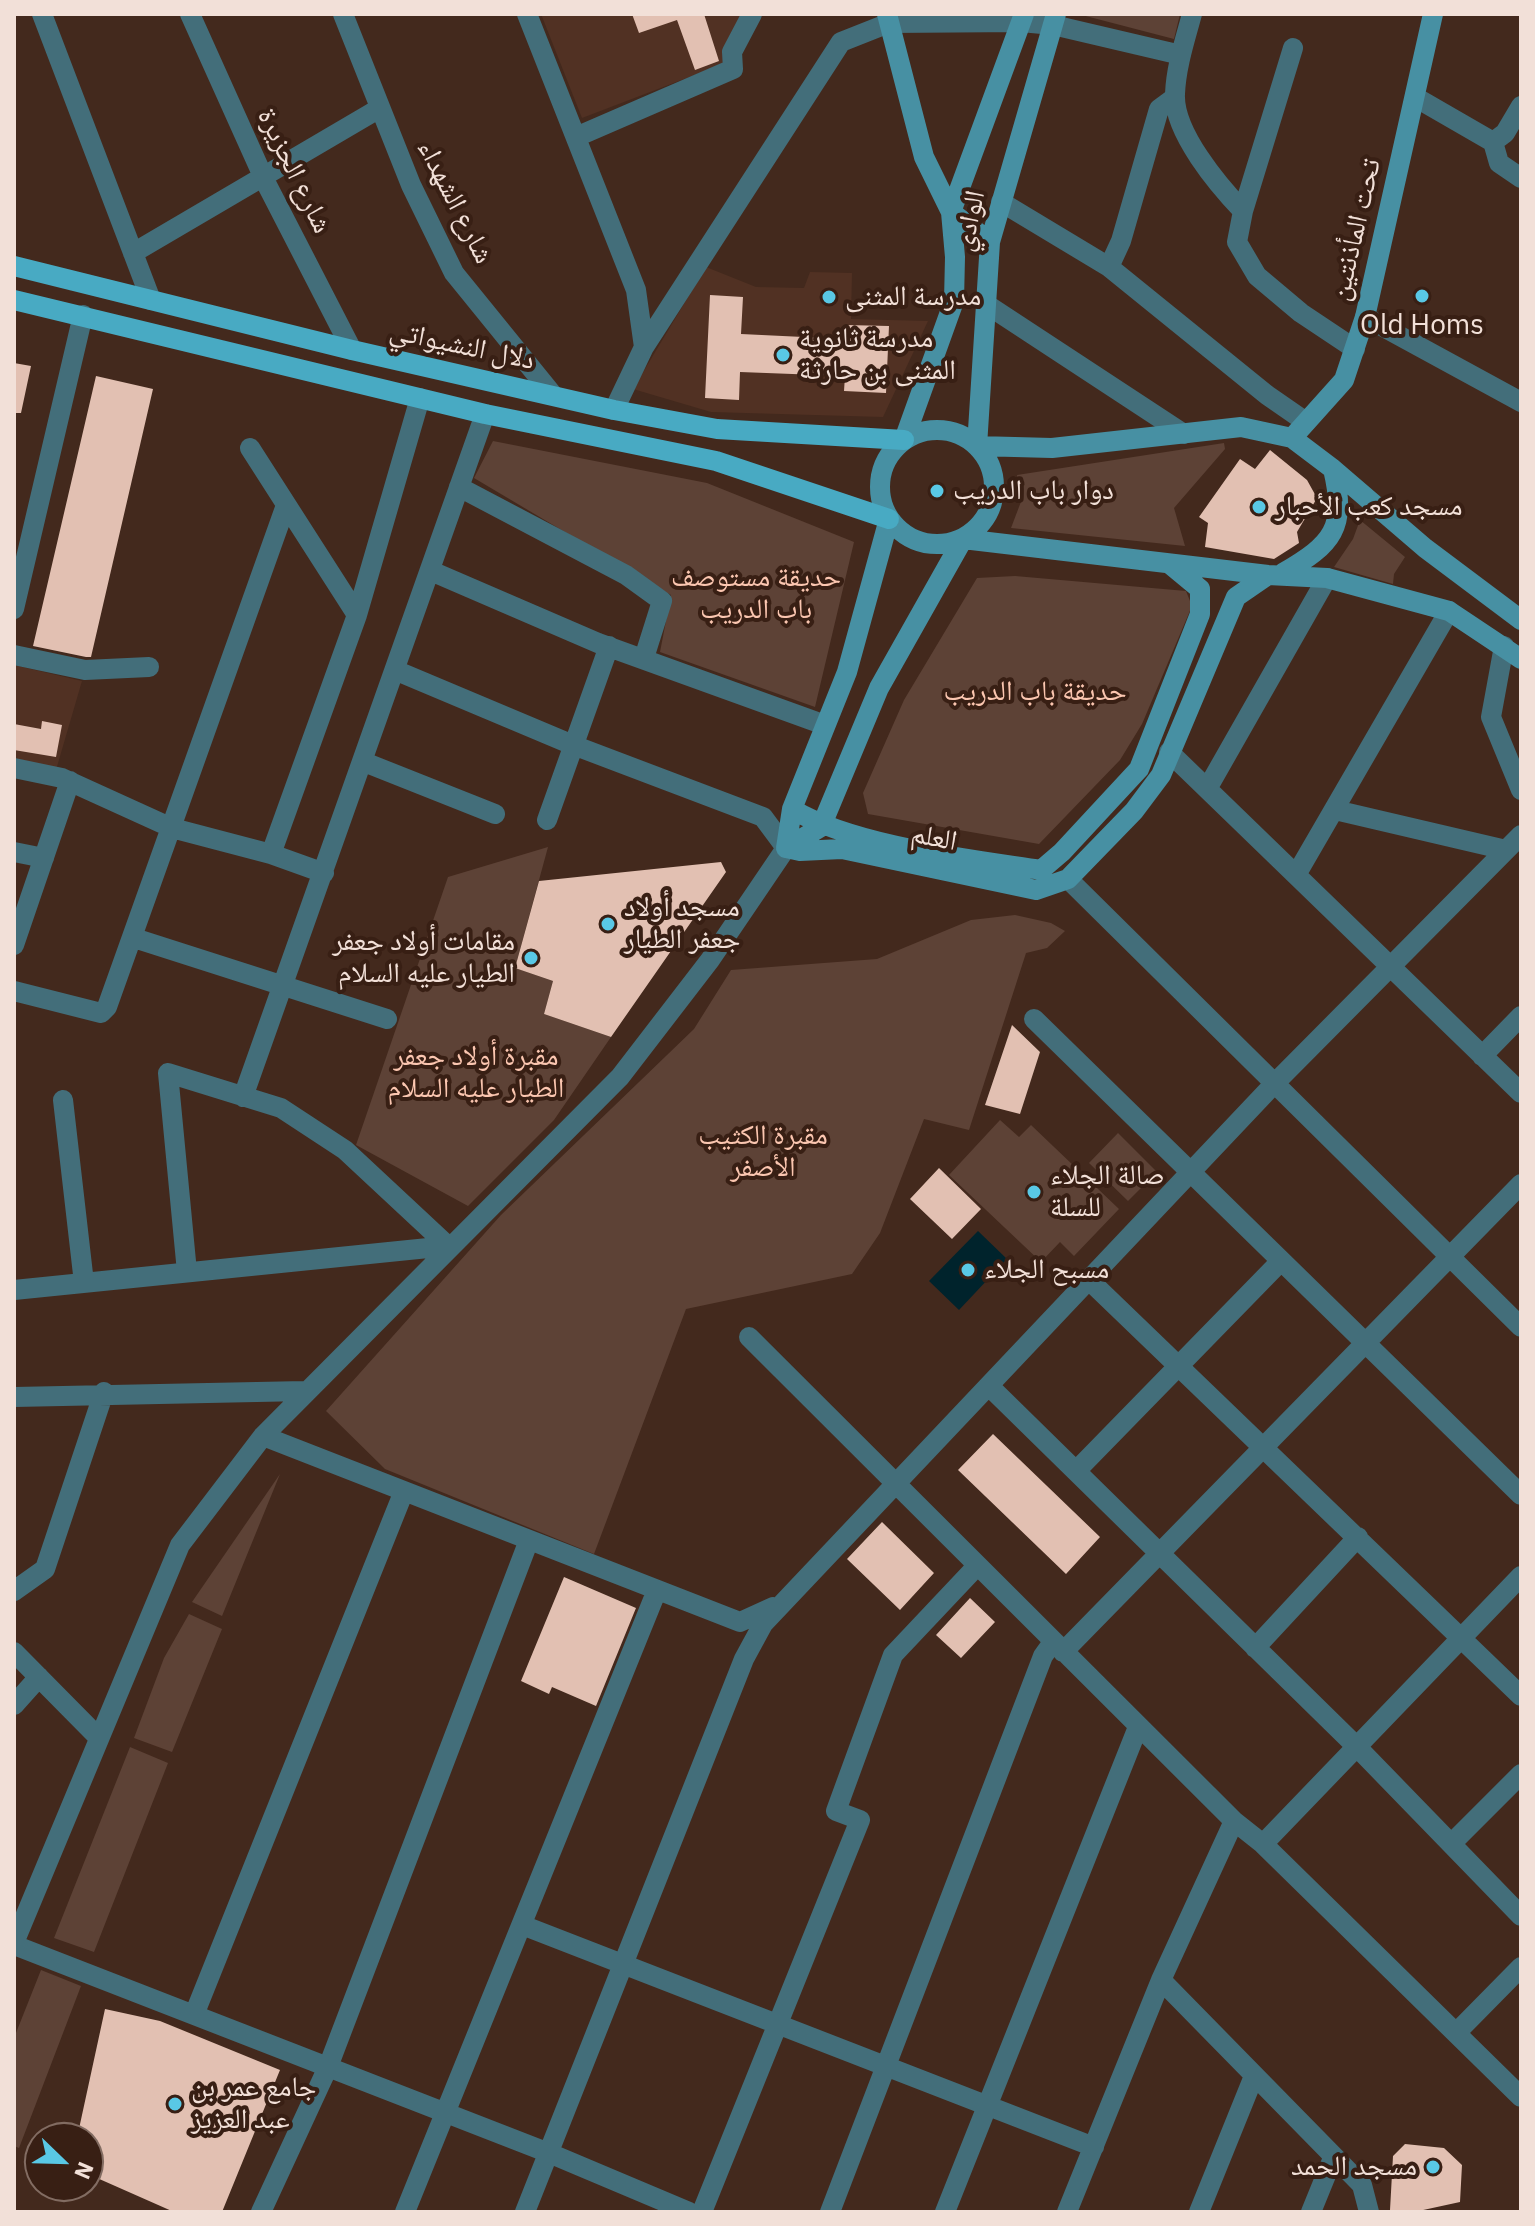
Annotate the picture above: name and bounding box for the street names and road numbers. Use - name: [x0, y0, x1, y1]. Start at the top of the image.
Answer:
- street label: شارع الجزيرة: [249, 103, 339, 239]
- street label: شارع الشهداء: [410, 135, 500, 269]
- street label: تحت المأذنتين: [1323, 156, 1389, 304]
- street label: الوادي: [947, 188, 993, 254]
- street label: دلال النشيواتي: [386, 314, 538, 378]
- street label: العلم: [908, 817, 960, 859]

